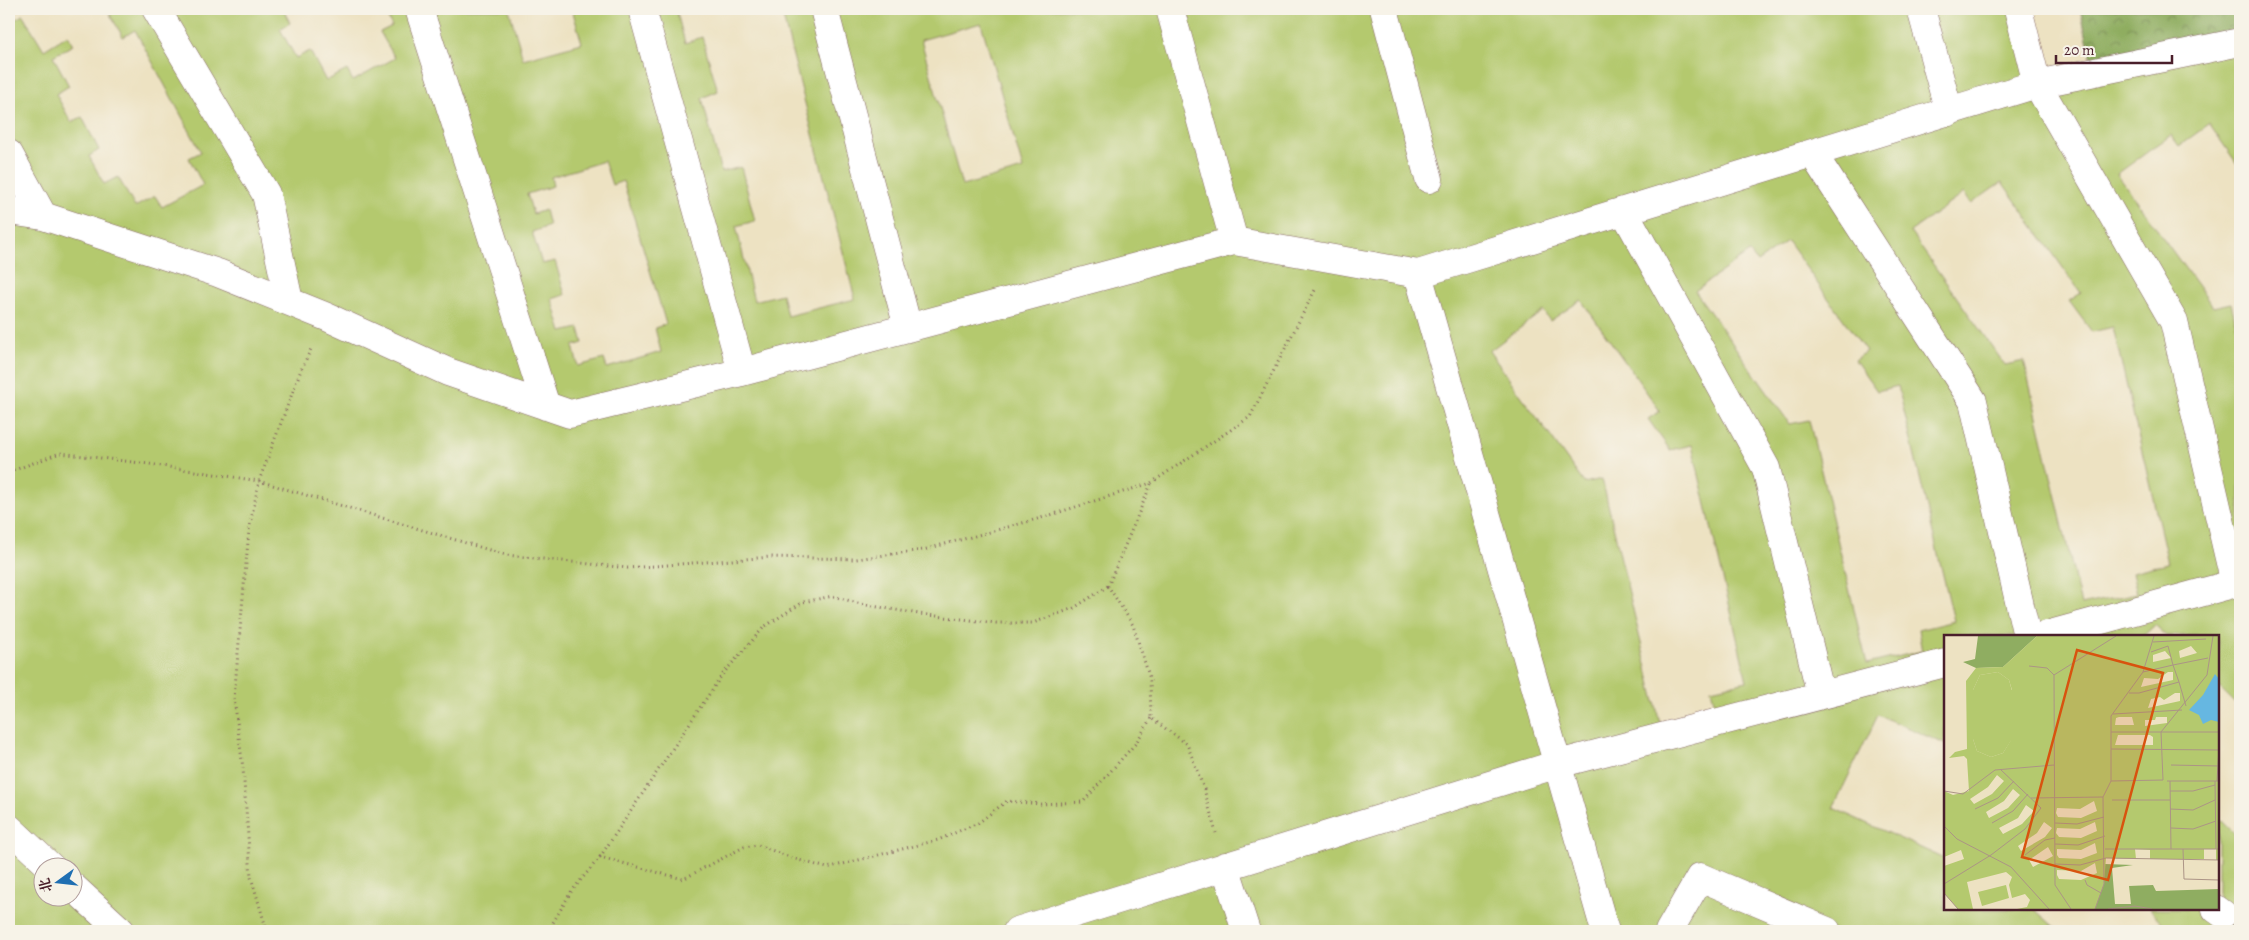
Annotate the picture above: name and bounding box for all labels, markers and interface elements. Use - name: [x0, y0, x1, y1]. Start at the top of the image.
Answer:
- scale bar: [2056, 32, 2173, 64]
- text: 20 m: [2064, 40, 2095, 60]
- inset map: [1944, 635, 2219, 910]
- north arrow: [32, 858, 82, 908]
- text: 北: [35, 876, 57, 894]

